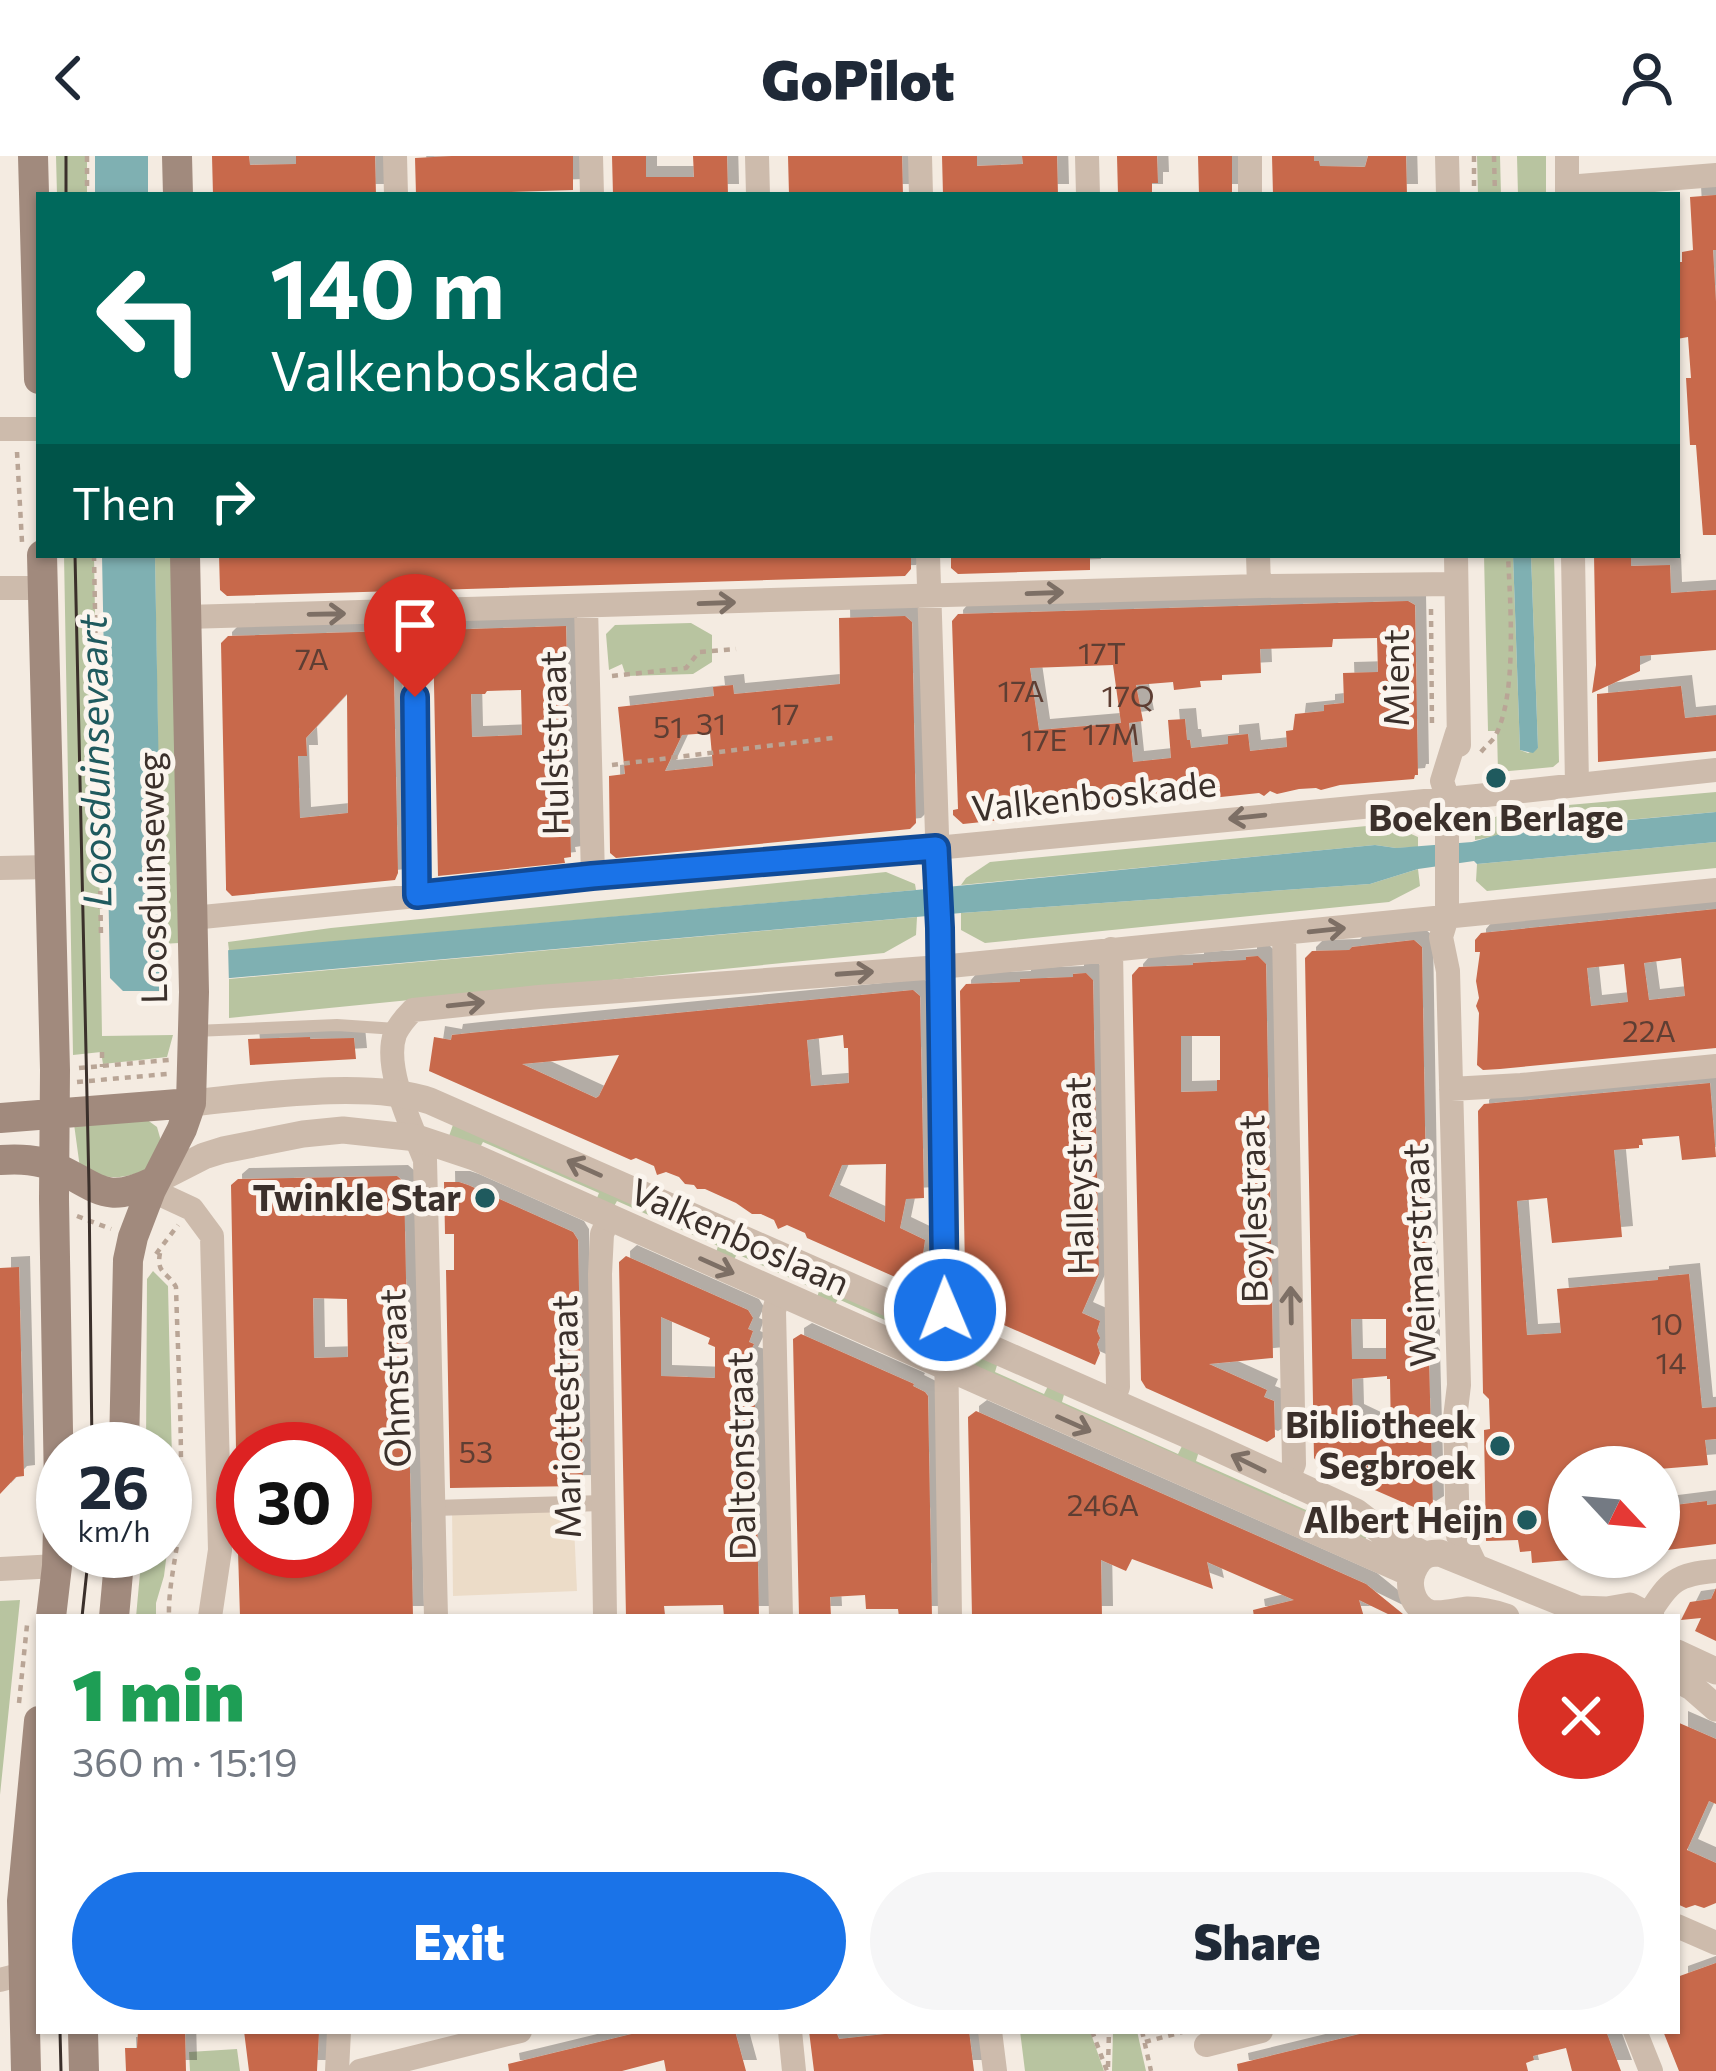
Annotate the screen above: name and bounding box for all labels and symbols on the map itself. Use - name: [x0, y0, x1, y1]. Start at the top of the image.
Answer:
- pin: [364, 574, 466, 697]
- one-way arrow: [1025, 581, 1064, 604]
- one-way arrow: [697, 591, 736, 614]
- one-way arrow: [307, 602, 346, 625]
- water label: Loosduinsevaart: [66, 613, 120, 908]
- street label: Mient: [1372, 629, 1416, 727]
- house number: 17T: [1078, 633, 1126, 670]
- house number: 7A: [295, 639, 329, 676]
- street label: Hulststraat: [528, 650, 576, 836]
- house number: 17A: [998, 671, 1044, 708]
- house number: 17Q: [1102, 676, 1154, 713]
- house number: 17: [771, 694, 799, 731]
- house number: 31: [696, 704, 726, 741]
- house number: 51: [653, 707, 683, 744]
- house number: 17M: [1082, 714, 1140, 751]
- house number: 17E: [1021, 720, 1067, 757]
- street label: Loosduinseweg: [126, 752, 174, 1004]
- street label: Valkenboskade: [969, 759, 1218, 829]
- marker: Boeken Berlage: [1483, 765, 1509, 791]
- place label: Boeken Berlage: [1368, 794, 1624, 838]
- one-way arrow: [1228, 806, 1267, 829]
- one-way arrow: [1307, 918, 1346, 941]
- one-way arrow: [835, 961, 874, 984]
- one-way arrow: [446, 992, 485, 1015]
- house number: 22A: [1622, 1011, 1676, 1048]
- street label: Halleystraat: [1053, 1076, 1101, 1276]
- street label: Boylestraat: [1227, 1114, 1275, 1304]
- street label: Weimarstraat: [1391, 1142, 1443, 1368]
- one-way arrow: [567, 1156, 603, 1178]
- street label: Valkenboslaan: [624, 1167, 857, 1303]
- place label: Twinkle Star: [252, 1174, 461, 1218]
- marker: Twinkle Star: [472, 1185, 498, 1211]
- position arrow: [882, 1247, 1008, 1373]
- one-way arrow: [699, 1256, 735, 1278]
- one-way arrow: [1280, 1286, 1302, 1325]
- street label: Ohmstraat: [368, 1288, 418, 1468]
- street label: Mariottestraat: [540, 1295, 588, 1539]
- house number: 10: [1651, 1304, 1683, 1341]
- house number: 14: [1656, 1343, 1686, 1380]
- street label: Daltonstraat: [715, 1351, 763, 1561]
- place label: Bibliotheek Segbroek: [1285, 1401, 1476, 1486]
- one-way arrow: [1055, 1415, 1091, 1437]
- speed limit sign: 30: [216, 1422, 372, 1578]
- house number: 53: [459, 1432, 493, 1469]
- marker: Bibliotheek Segbroek: [1487, 1433, 1513, 1459]
- north arrow: [1548, 1446, 1680, 1578]
- one-way arrow: [1230, 1450, 1266, 1473]
- house number: 246A: [1067, 1485, 1139, 1522]
- place label: Albert Heijn: [1303, 1496, 1503, 1540]
- marker: Albert Heijn: [1514, 1507, 1540, 1533]

